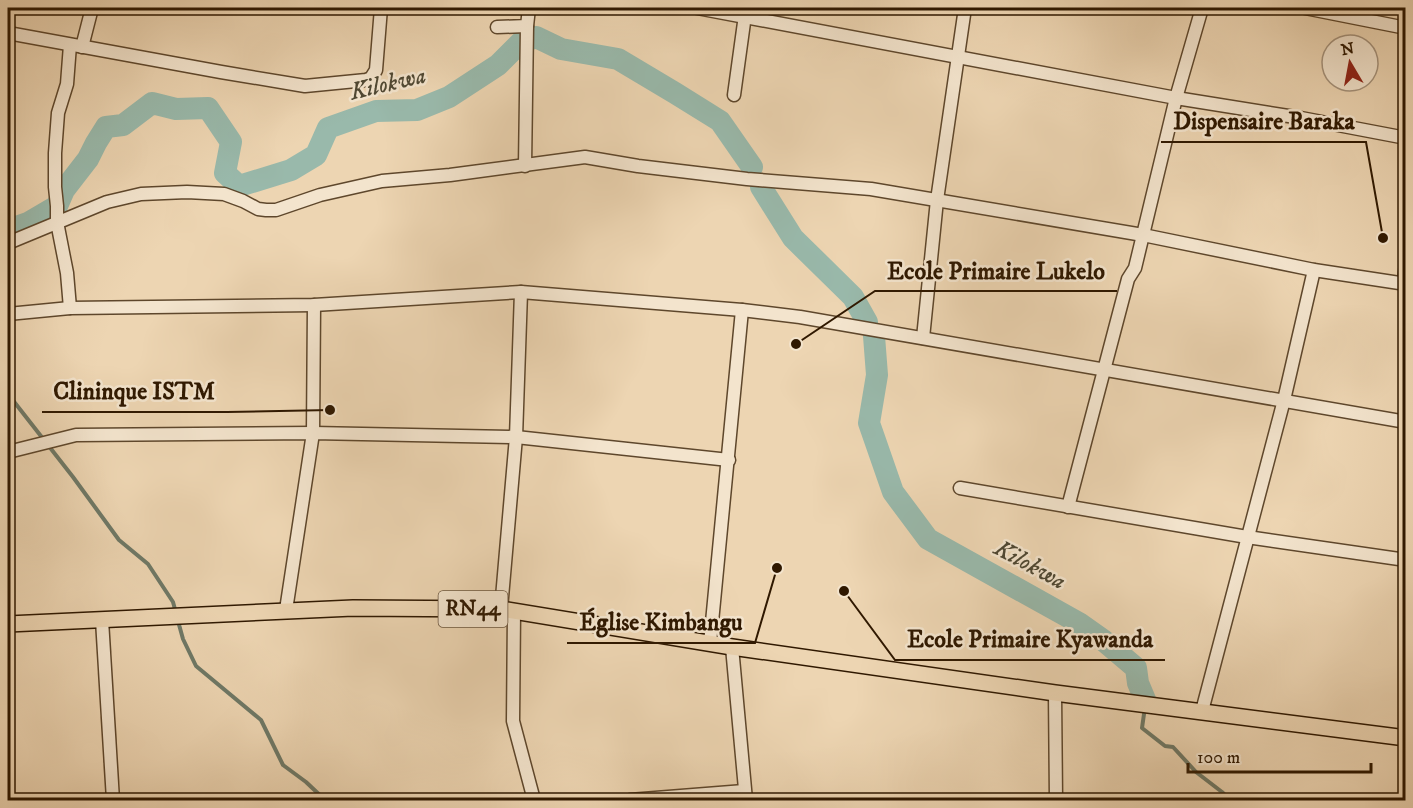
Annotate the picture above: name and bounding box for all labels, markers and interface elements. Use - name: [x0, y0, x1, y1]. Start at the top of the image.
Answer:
- north arrow: [1320, 33, 1380, 93]
- text: N: [1339, 38, 1356, 60]
- water label: Kilokwa: [346, 61, 429, 108]
- callout: Dispensaire Baraka: [1161, 100, 1366, 142]
- text: Dispensaire Baraka: [1173, 107, 1356, 137]
- callout: Ecole Primaire Lukelo: [875, 249, 1117, 291]
- text: Ecole Primaire Lukelo: [887, 257, 1105, 287]
- callout: Clininque ISTM: [42, 370, 227, 412]
- text: Clininque ISTM: [53, 377, 215, 407]
- water label: Kilokwa: [988, 533, 1071, 597]
- road number: RN44: [438, 591, 508, 627]
- callout: Église Kimbangu: [567, 601, 755, 643]
- text: Église Kimbangu: [579, 607, 743, 638]
- callout: Ecole Primaire Kyawanda: [895, 618, 1165, 660]
- text: Ecole Primaire Kyawanda: [907, 625, 1154, 655]
- scale bar: [1188, 736, 1371, 774]
- text: 100 m: [1197, 747, 1240, 769]

